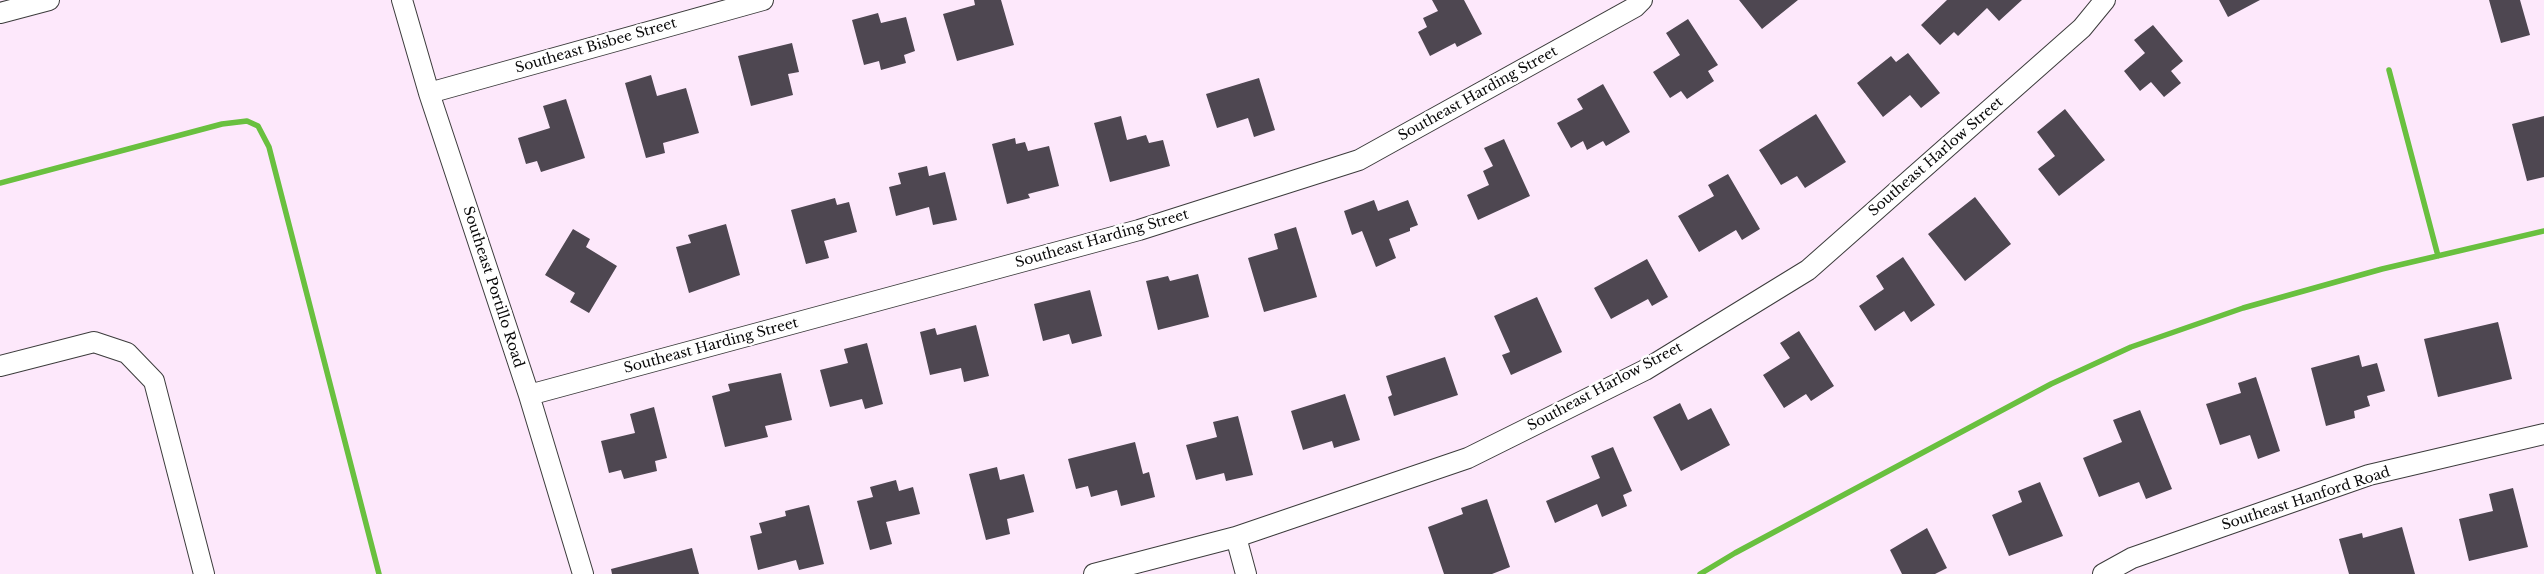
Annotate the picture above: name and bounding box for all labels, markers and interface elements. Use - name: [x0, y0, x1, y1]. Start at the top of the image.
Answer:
- street label: Southeast Bisbee Street: [513, 15, 679, 77]
- street label: Southeast Harding Street: [1395, 43, 1561, 145]
- street label: Southeast Harlow Street: [1865, 94, 2007, 220]
- street label: Southeast Portillo Road: [459, 204, 527, 370]
- street label: Southeast Harding Street: [1013, 206, 1191, 272]
- street label: Southeast Harding Street: [622, 315, 800, 377]
- street label: Southeast Harlow Street: [1525, 339, 1685, 435]
- street label: Southeast Hanford Road: [2220, 464, 2392, 534]

